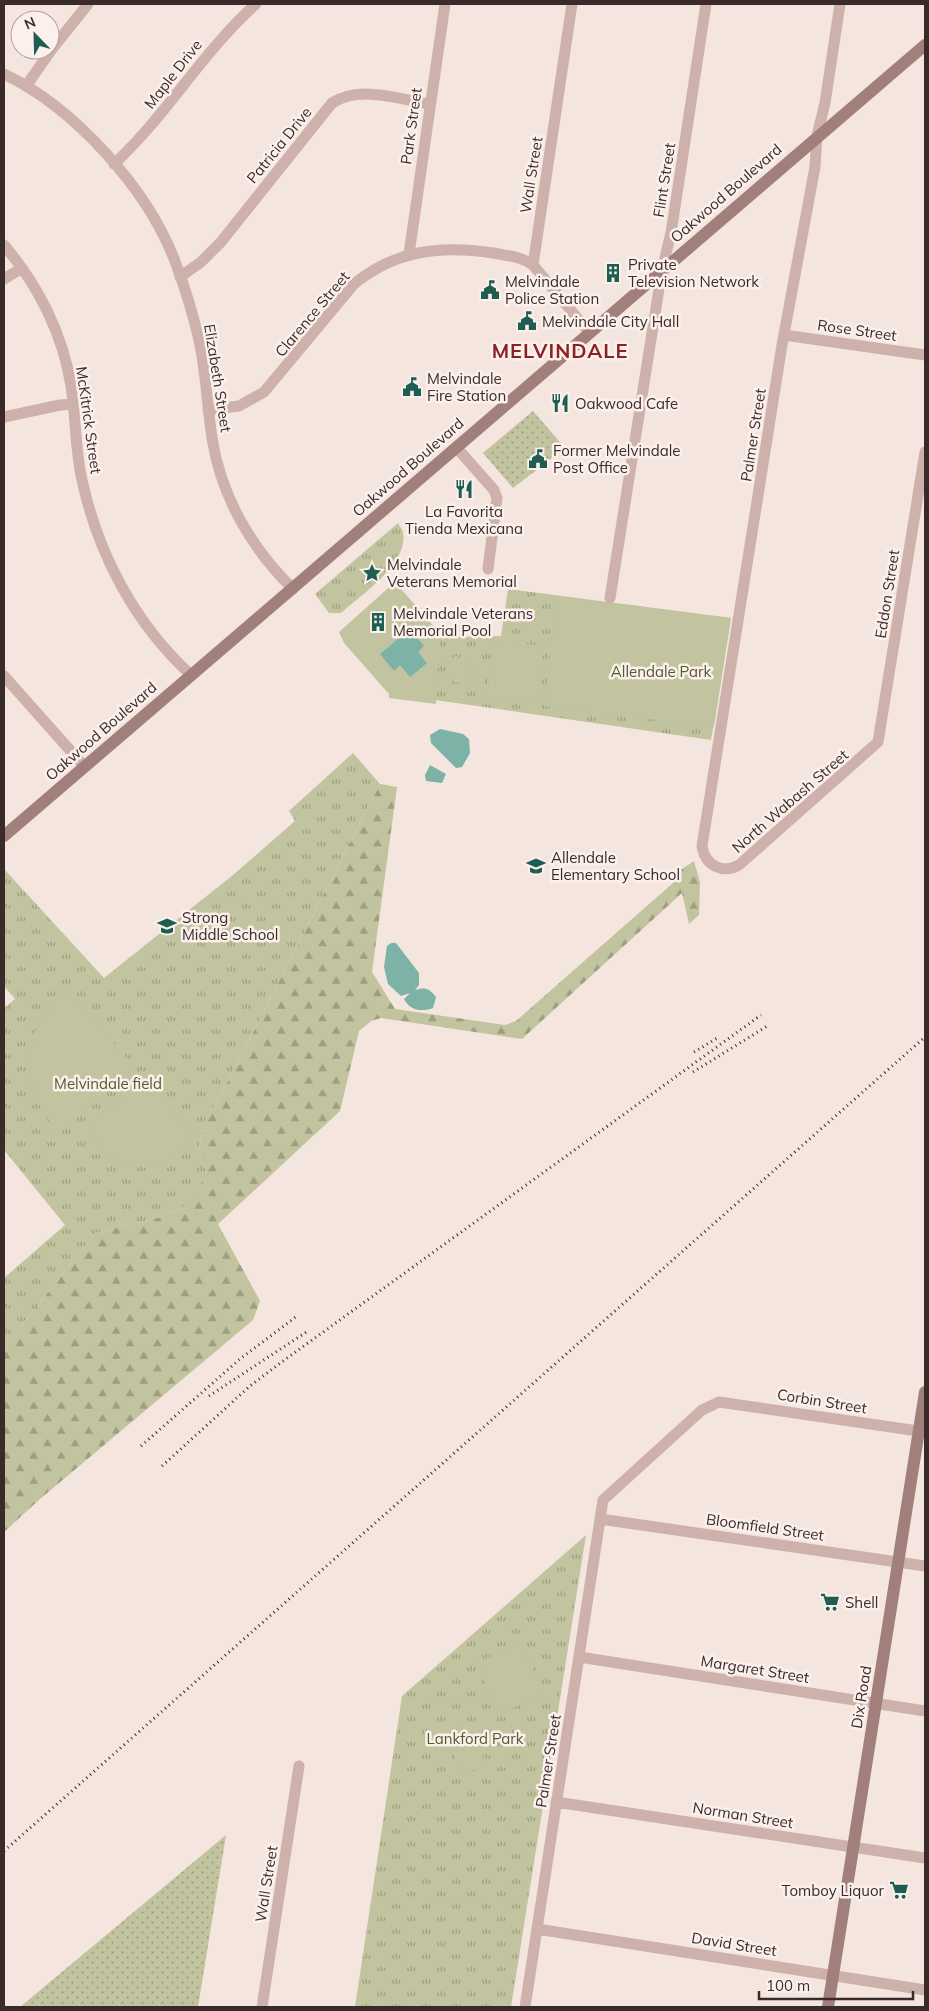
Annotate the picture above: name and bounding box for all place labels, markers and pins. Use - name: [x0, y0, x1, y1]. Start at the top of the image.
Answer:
- place label: Private Television Network: [628, 255, 759, 291]
- building icon: Private Television Network: [602, 262, 624, 284]
- place label: Melvindale Police Station: [505, 272, 599, 308]
- public building icon: Melvindale Police Station: [479, 279, 501, 301]
- public building icon: Melvindale City Hall: [516, 310, 538, 332]
- place label: Melvindale City Hall: [542, 312, 679, 331]
- place label: Melvindale Fire Station: [427, 369, 506, 405]
- public building icon: Melvindale Fire Station: [401, 376, 423, 398]
- restaurant icon: Oakwood Cafe: [549, 392, 571, 414]
- place label: Oakwood Cafe: [575, 394, 678, 413]
- place label: Former Melvindale Post Office: [553, 441, 681, 477]
- public building icon: Former Melvindale Post Office: [527, 448, 549, 470]
- restaurant icon: La Favorita Tienda Mexicana: [453, 478, 475, 500]
- place label: La Favorita Tienda Mexicana: [405, 502, 523, 538]
- place label: Melvindale Veterans Memorial: [387, 555, 517, 591]
- place icon: Melvindale Veterans Memorial: [361, 562, 383, 584]
- place label: Melvindale Veterans Memorial Pool: [393, 604, 533, 640]
- building icon: Melvindale Veterans Memorial Pool: [367, 611, 389, 633]
- place label: Allendale Elementary School: [551, 848, 680, 884]
- school or university icon: Allendale Elementary School: [525, 855, 547, 877]
- place label: Strong Middle School: [182, 908, 278, 944]
- school or university icon: Strong Middle School: [156, 915, 178, 937]
- supermarket icon: Shell: [819, 1591, 841, 1613]
- place label: Shell: [845, 1593, 878, 1612]
- supermarket icon: Tomboy Liquor: [888, 1879, 910, 1901]
- place label: Tomboy Liquor: [782, 1881, 885, 1900]

